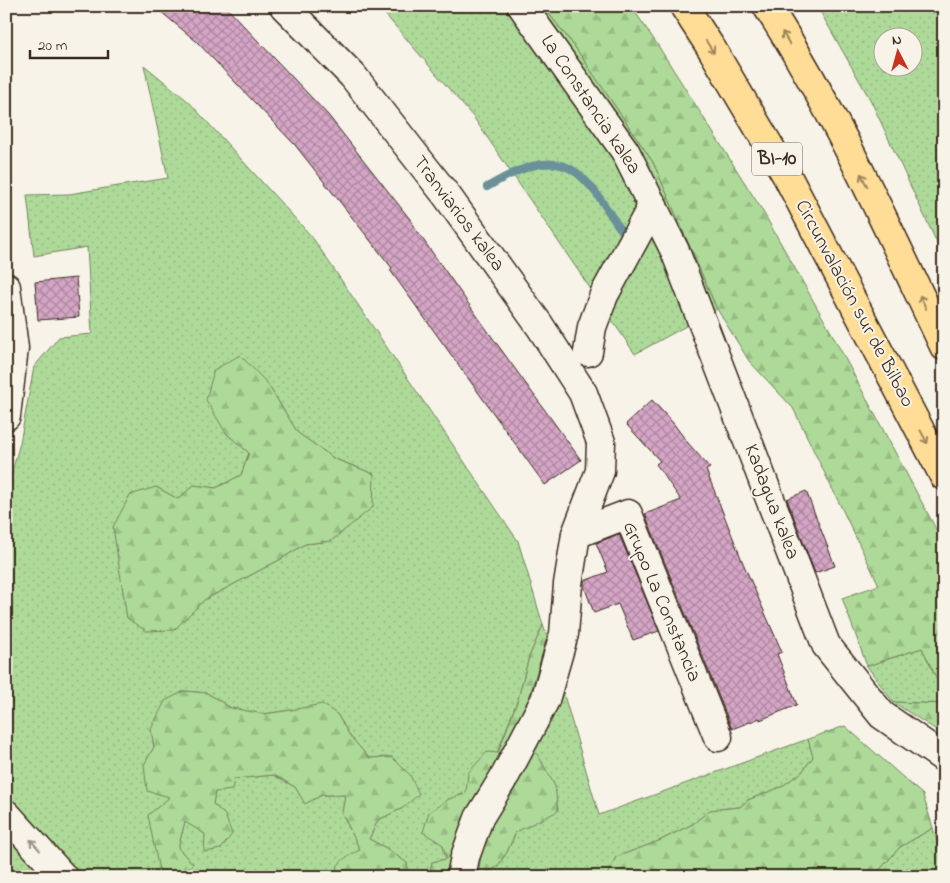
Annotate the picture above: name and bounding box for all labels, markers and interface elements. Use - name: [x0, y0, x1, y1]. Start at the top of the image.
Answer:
- scale bar: [30, 28, 108, 60]
- north arrow: [872, 28, 922, 78]
- street label: La Constancia kalea: [532, 29, 648, 181]
- text: N: [891, 30, 903, 51]
- one-way arrow: [780, 31, 790, 45]
- text: 20 m: [38, 35, 68, 57]
- one-way arrow: [706, 40, 716, 54]
- road number: BI-10: [752, 142, 802, 176]
- street label: Tranviarios kalea: [405, 150, 511, 278]
- one-way arrow: [859, 173, 869, 188]
- street label: Circunvalación sur de Bilbao: [787, 195, 921, 413]
- one-way arrow: [918, 295, 927, 310]
- one-way arrow: [919, 430, 929, 444]
- street label: Kadagua kalea: [735, 440, 806, 564]
- street label: Grupo La Constancia: [614, 517, 708, 687]
- one-way arrow: [29, 839, 41, 852]

